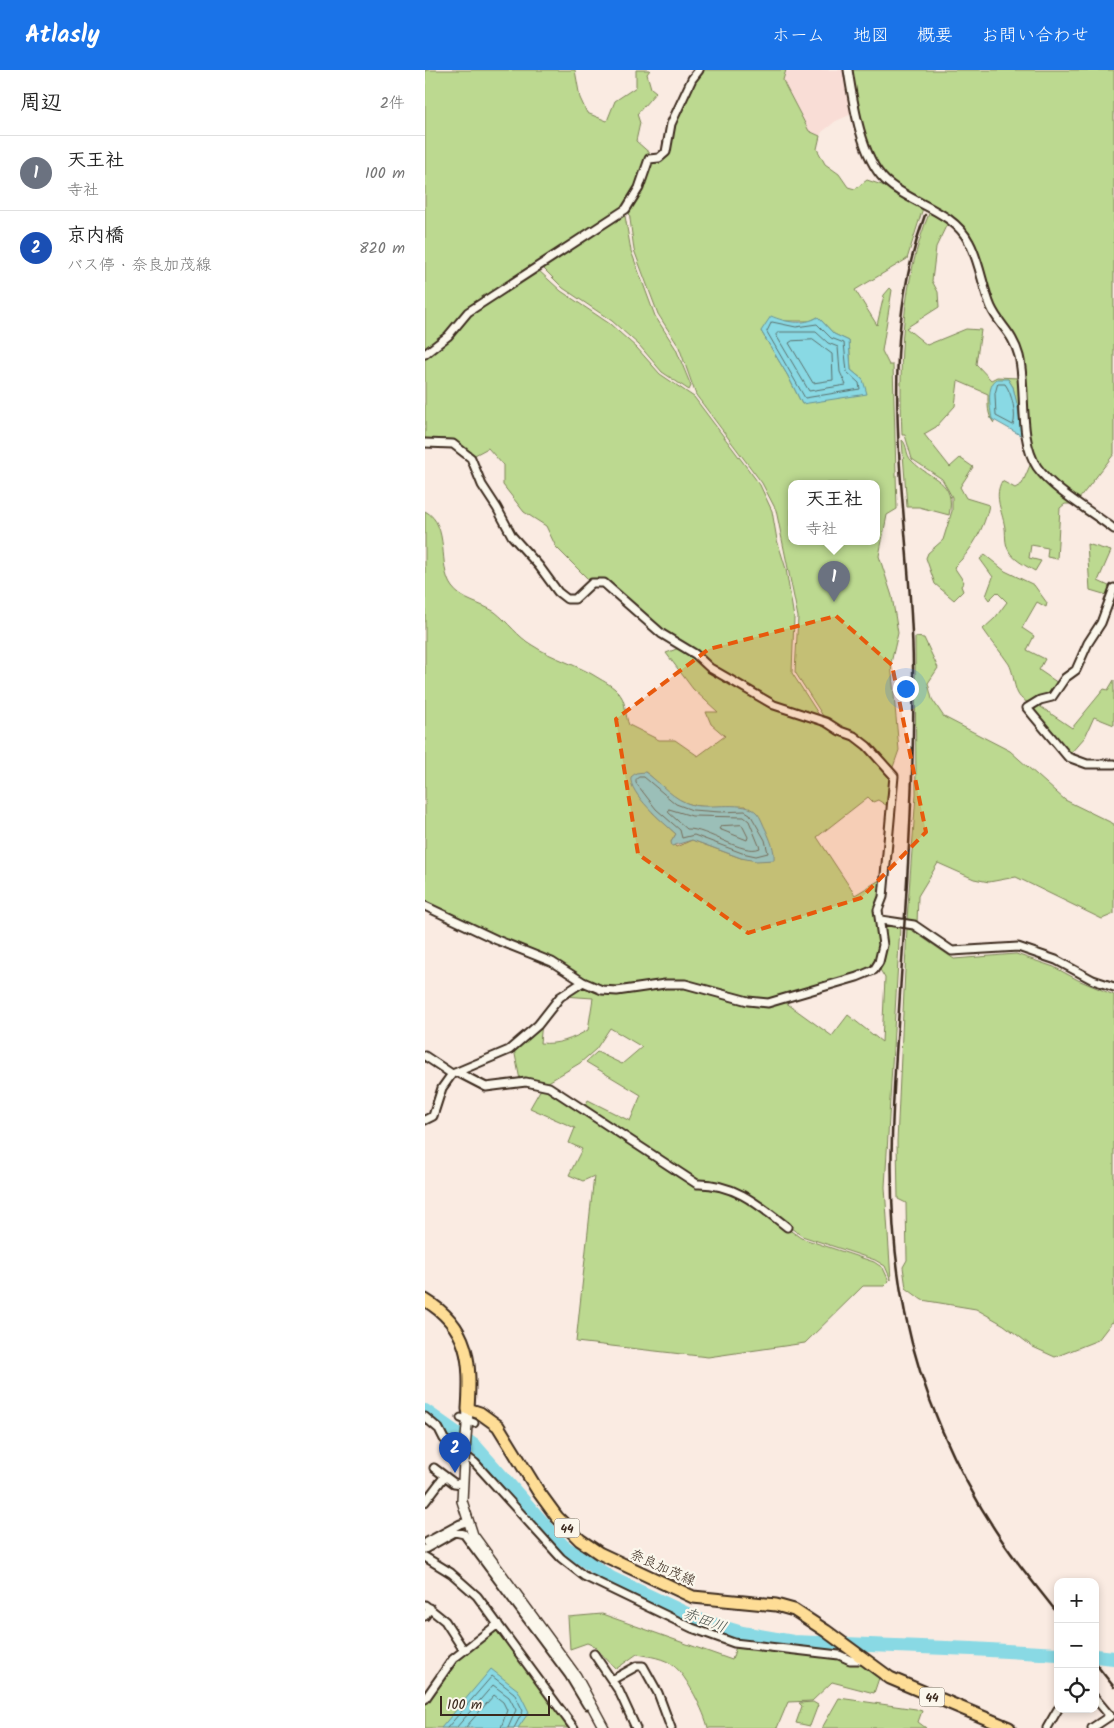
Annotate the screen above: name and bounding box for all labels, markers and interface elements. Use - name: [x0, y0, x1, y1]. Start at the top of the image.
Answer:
- text: Atlasly: [25, 16, 100, 55]
- text: ホーム: [772, 22, 825, 51]
- text: 地図: [853, 22, 889, 51]
- text: 概要: [917, 22, 953, 51]
- text: お問い合わせ: [981, 22, 1089, 51]
- text: 周辺: [20, 87, 62, 120]
- text: 2件: [380, 91, 405, 116]
- text: 天王社: [67, 146, 124, 176]
- text: 1: [34, 161, 38, 186]
- text: 100 m: [365, 161, 405, 186]
- text: 寺社: [67, 178, 99, 203]
- text: 京内橋: [67, 221, 124, 251]
- text: 2: [31, 236, 41, 261]
- text: 820 m: [359, 236, 405, 261]
- text: バス停 · 奈良加茂線: [67, 253, 212, 278]
- popup: [788, 480, 880, 545]
- text: 天王社: [805, 485, 863, 515]
- text: 寺社: [805, 517, 838, 542]
- pin: 1: [818, 561, 850, 602]
- your location: [893, 676, 919, 702]
- pin: 2: [439, 1432, 471, 1473]
- road number: 44: [555, 1519, 579, 1538]
- street label: 奈良加茂線: [626, 1544, 699, 1592]
- map controls: [1054, 1578, 1099, 1713]
- button: +: [1054, 1578, 1099, 1623]
- water label: 赤田川: [679, 1602, 730, 1640]
- button: −: [1054, 1623, 1099, 1668]
- button: locate: [1054, 1668, 1099, 1713]
- road number: 44: [919, 1688, 945, 1706]
- scale bar: [440, 1693, 550, 1716]
- text: 100 m: [447, 1694, 482, 1716]

